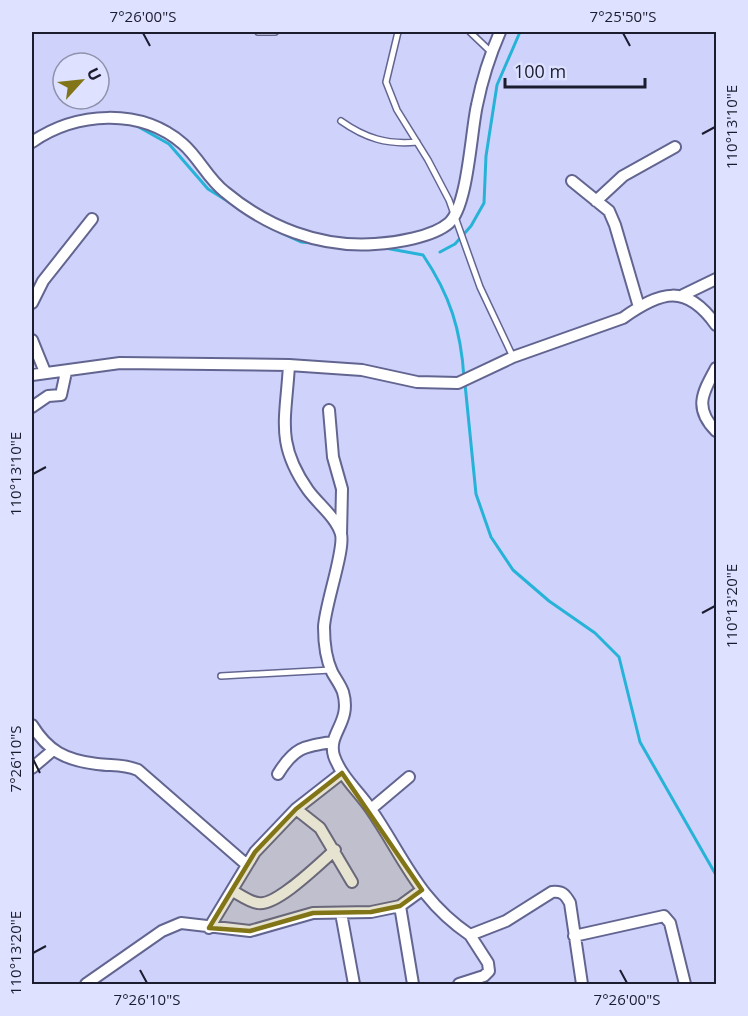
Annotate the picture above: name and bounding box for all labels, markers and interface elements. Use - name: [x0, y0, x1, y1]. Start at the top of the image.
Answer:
- text: 7°26'00"S: [110, 6, 176, 26]
- text: 7°25'50"S: [590, 6, 656, 26]
- north arrow: [51, 51, 111, 111]
- scale bar: [505, 51, 644, 89]
- text: 100 m: [514, 59, 566, 83]
- text: U: [82, 64, 107, 85]
- text: 110°13'10"E: [721, 85, 741, 169]
- text: 110°13'10"E: [5, 432, 25, 516]
- text: 110°13'20"E: [721, 564, 741, 648]
- text: 7°26'10"S: [5, 726, 25, 792]
- text: 110°13'20"E: [5, 911, 25, 995]
- text: 7°26'10"S: [114, 989, 180, 1009]
- text: 7°26'00"S: [594, 989, 660, 1009]

